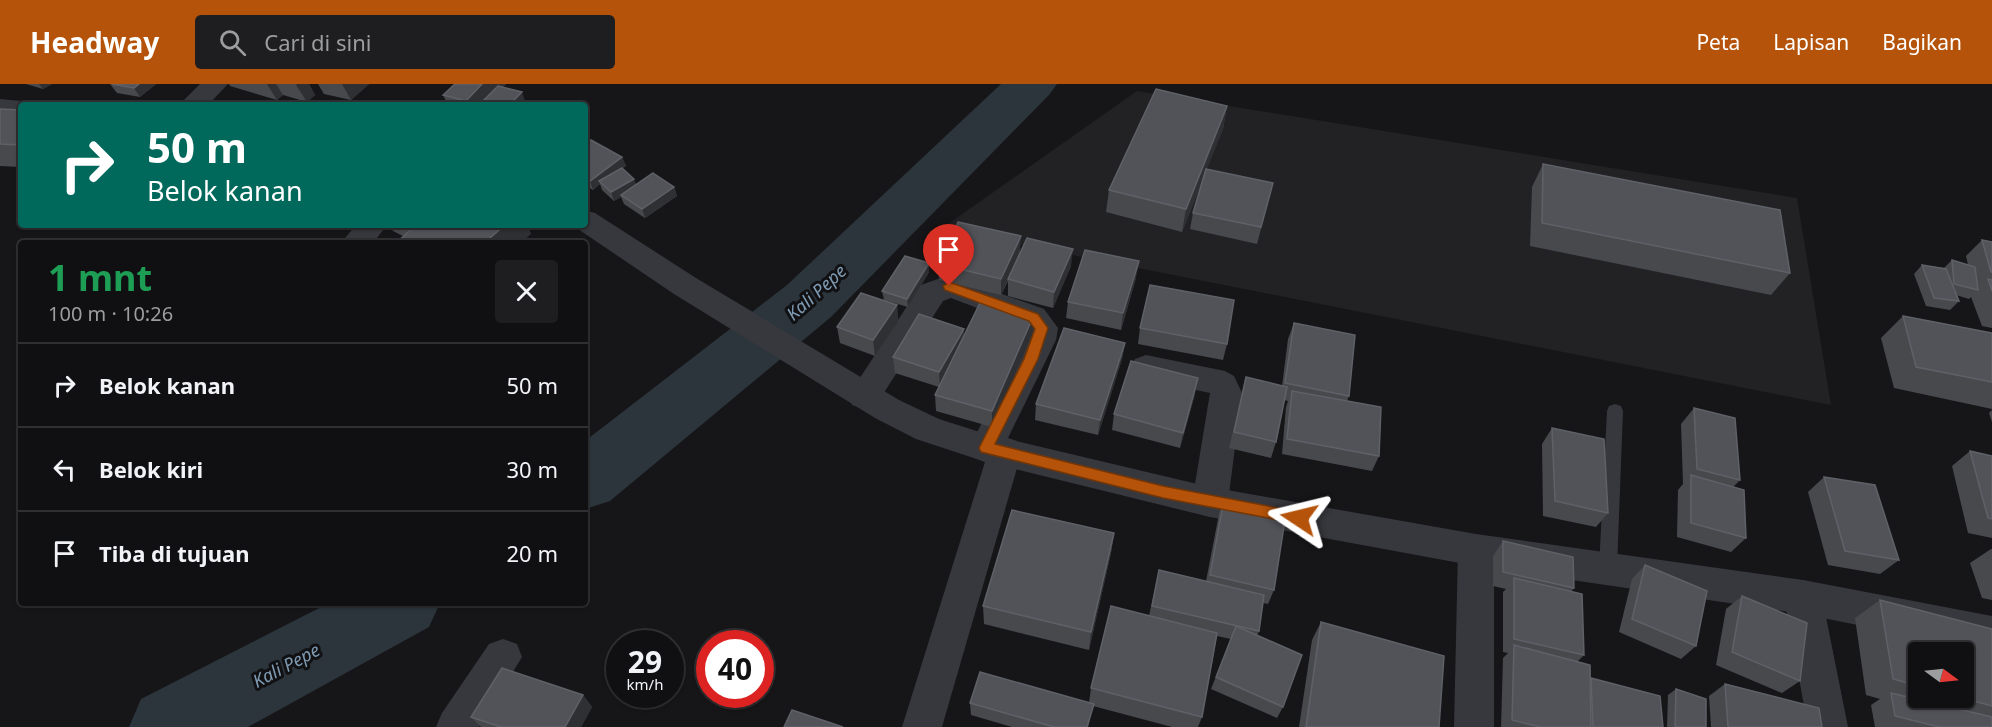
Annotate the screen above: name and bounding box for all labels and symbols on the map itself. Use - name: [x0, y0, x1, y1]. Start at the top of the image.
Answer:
- pin: [923, 224, 974, 286]
- water label: Kali Pepe: [781, 259, 851, 325]
- position arrow: [1267, 486, 1331, 550]
- speed limit sign: 40: [696, 630, 774, 708]
- water label: Kali Pepe: [248, 637, 324, 693]
- north arrow: [1908, 642, 1974, 708]

